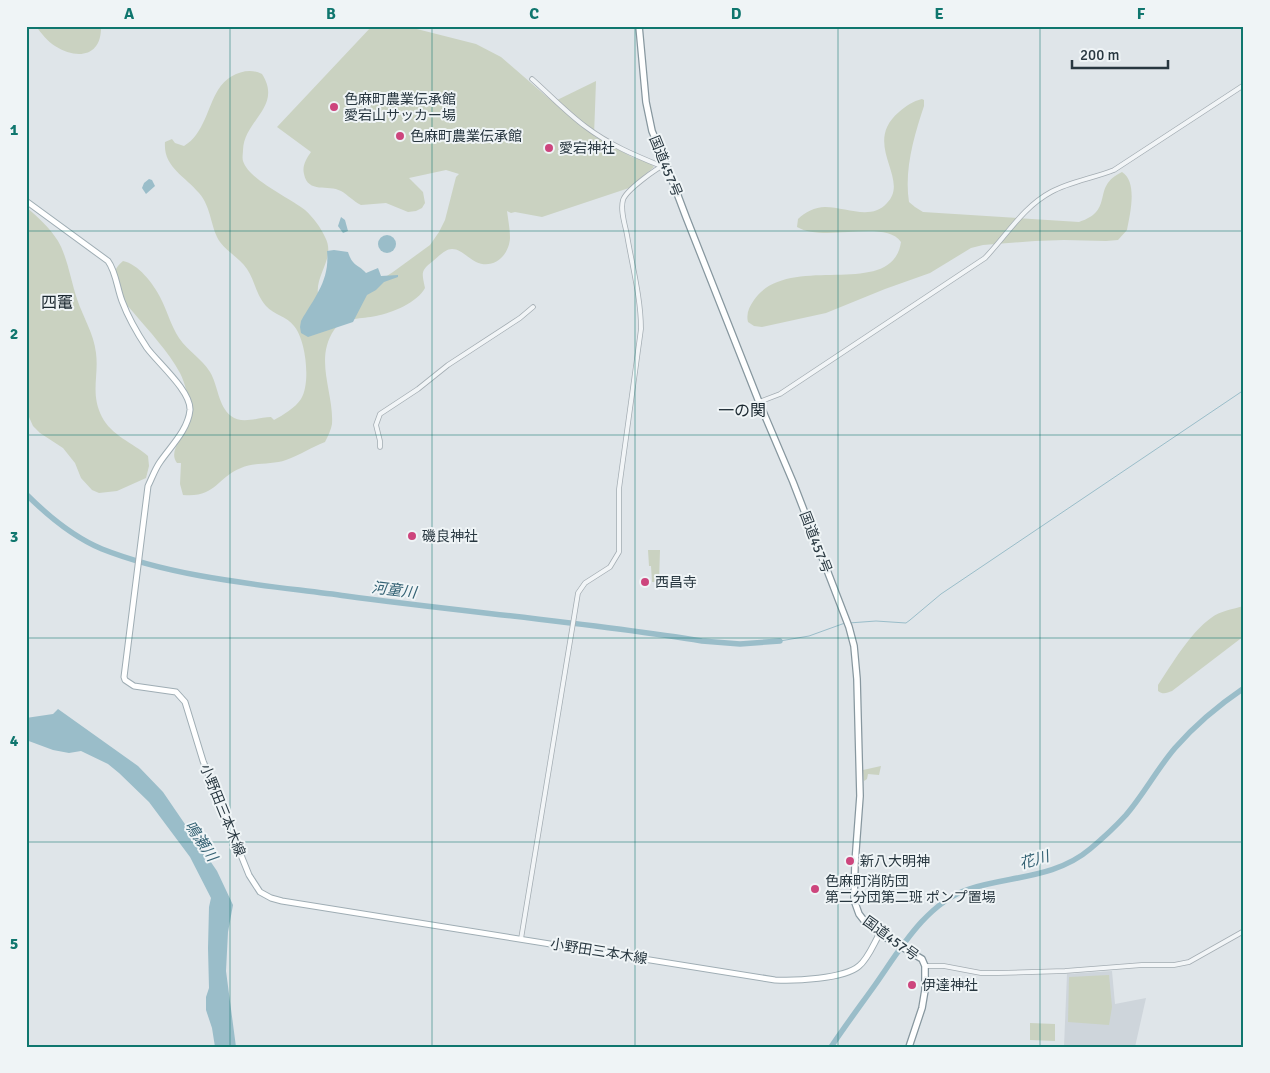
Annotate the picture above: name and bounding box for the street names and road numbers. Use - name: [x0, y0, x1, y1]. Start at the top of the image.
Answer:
- street label: 国道457号: [646, 133, 686, 199]
- street label: 国道457号: [796, 509, 835, 575]
- street label: 小野田三本木線: [196, 762, 249, 859]
- street label: 国道457号: [860, 913, 922, 964]
- street label: 小野田三本木線: [549, 935, 649, 968]

